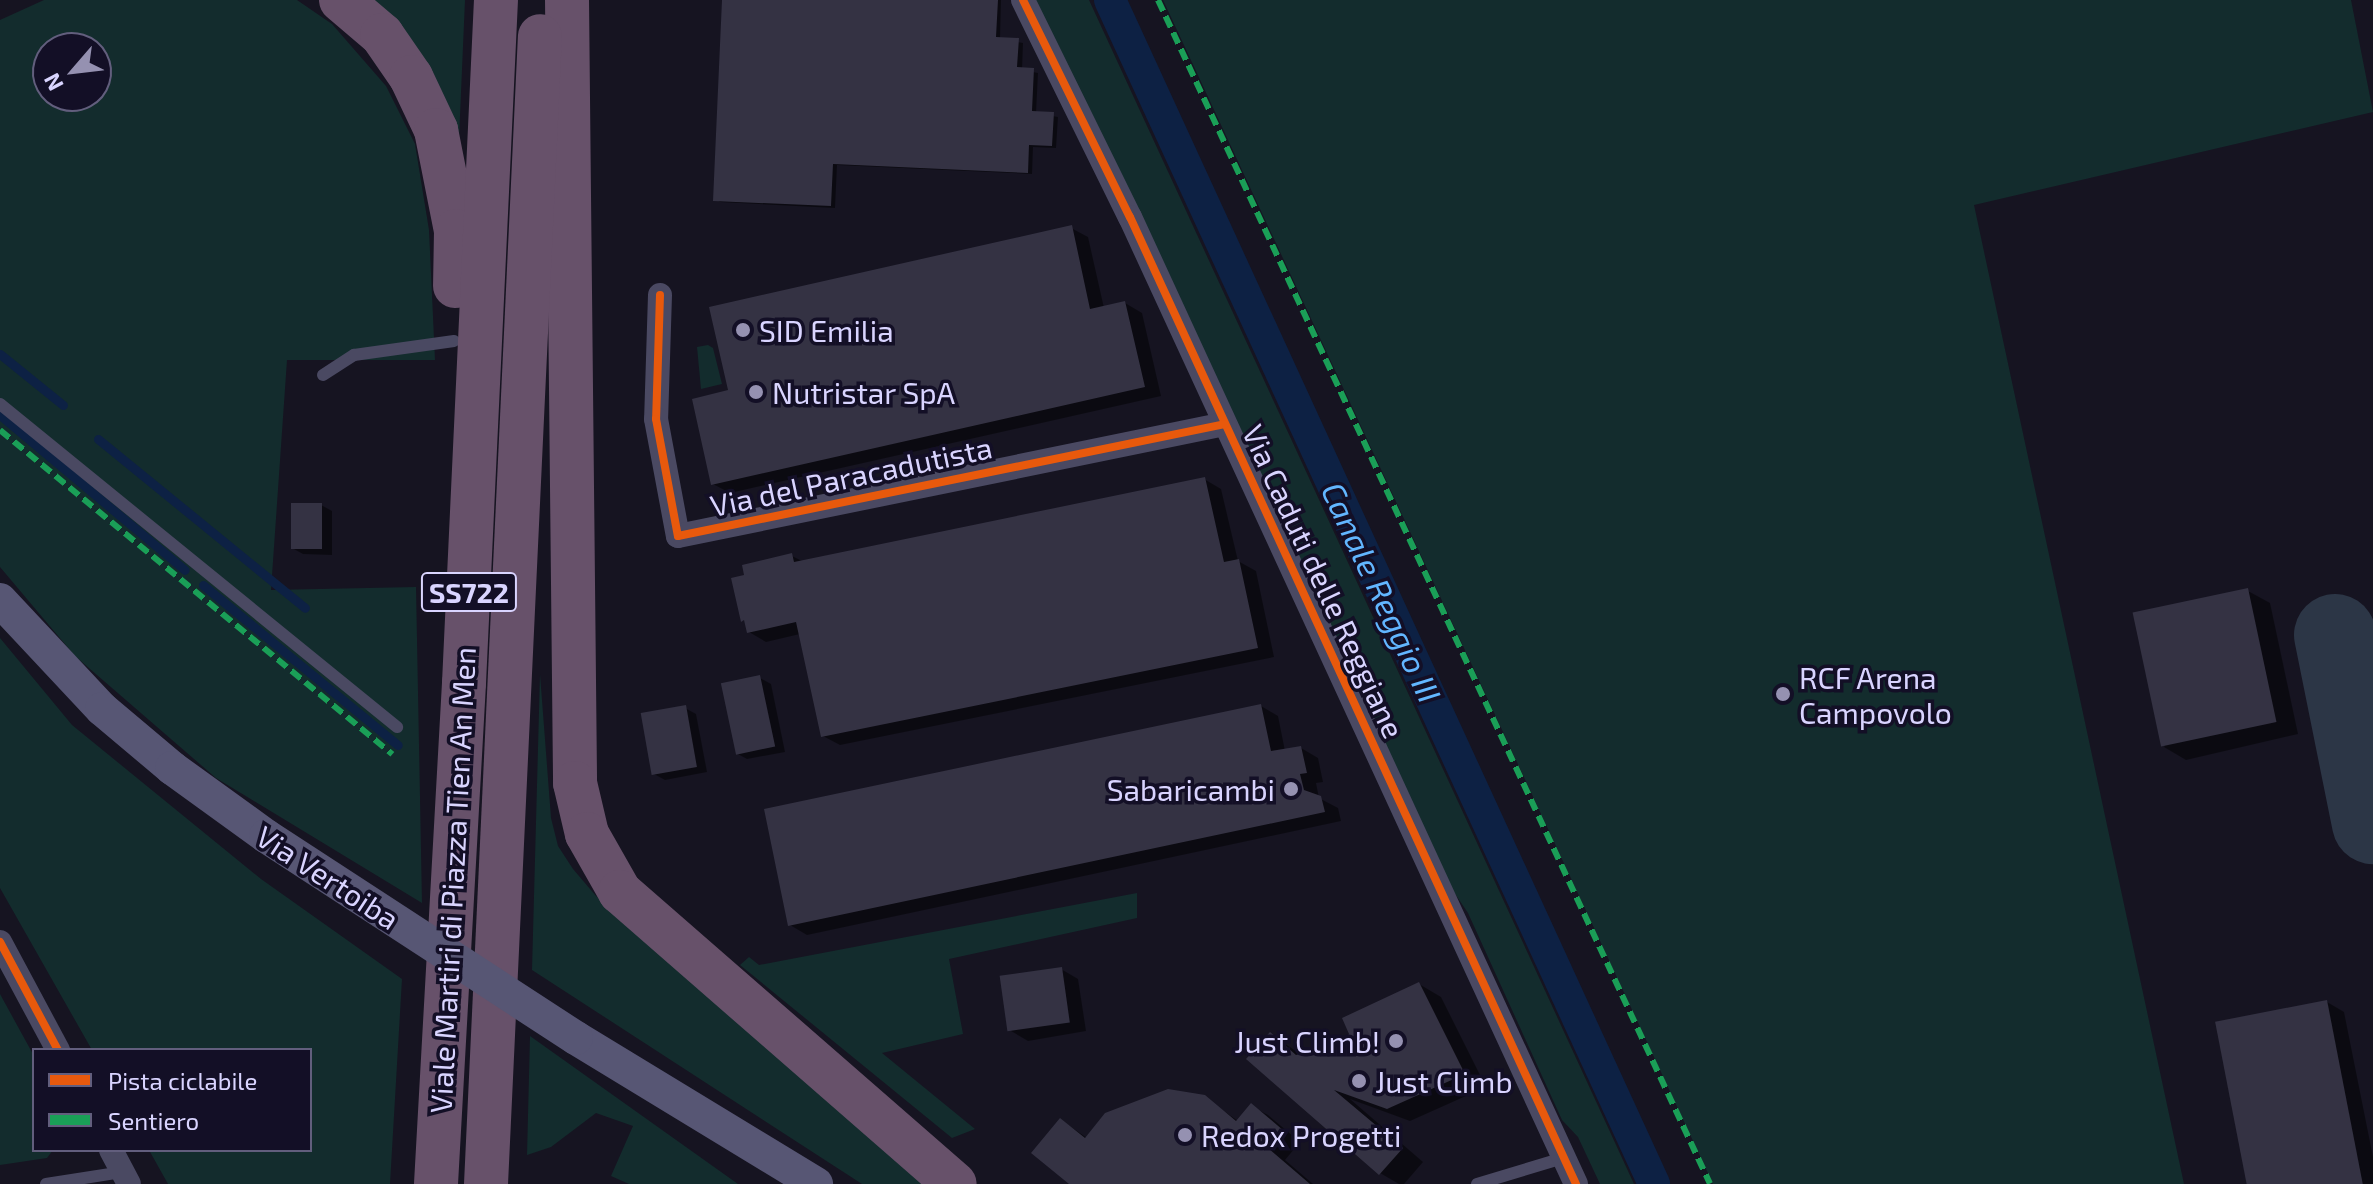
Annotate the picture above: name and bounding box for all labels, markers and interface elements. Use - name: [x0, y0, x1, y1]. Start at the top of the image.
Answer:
- north arrow: [32, 32, 112, 112]
- text: N: [37, 69, 68, 95]
- place label: SID Emilia: [759, 312, 894, 348]
- marker: SID Emilia: [734, 321, 752, 339]
- place label: Nutristar SpA: [772, 374, 956, 410]
- marker: Nutristar SpA: [747, 383, 765, 401]
- street label: Via Caduti delle Reggiane: [1236, 419, 1412, 743]
- street label: Via del Paracadutista: [707, 428, 995, 524]
- water label: Canale Reggio III: [1314, 476, 1450, 708]
- road number: SS722: [419, 568, 519, 616]
- street label: Viale Martiri di Piazza Tien An Men: [422, 645, 482, 1115]
- place label: RCF Arena Campovolo: [1799, 659, 1952, 730]
- marker: RCF Arena Campovolo: [1774, 685, 1792, 703]
- place label: Sabaricambi: [1107, 771, 1275, 807]
- marker: Sabaricambi: [1282, 780, 1300, 798]
- street label: Via Vertoiba: [250, 817, 406, 937]
- place label: Just Climb!: [1234, 1023, 1380, 1059]
- marker: Just Climb!: [1387, 1032, 1405, 1050]
- legend: [32, 1048, 312, 1152]
- place label: Just Climb: [1375, 1063, 1512, 1099]
- text: Pista ciclabile: [108, 1066, 257, 1095]
- marker: Just Climb: [1350, 1072, 1368, 1090]
- text: Sentiero: [108, 1106, 199, 1135]
- place label: Redox Progetti: [1201, 1117, 1401, 1153]
- marker: Redox Progetti: [1176, 1126, 1194, 1144]

